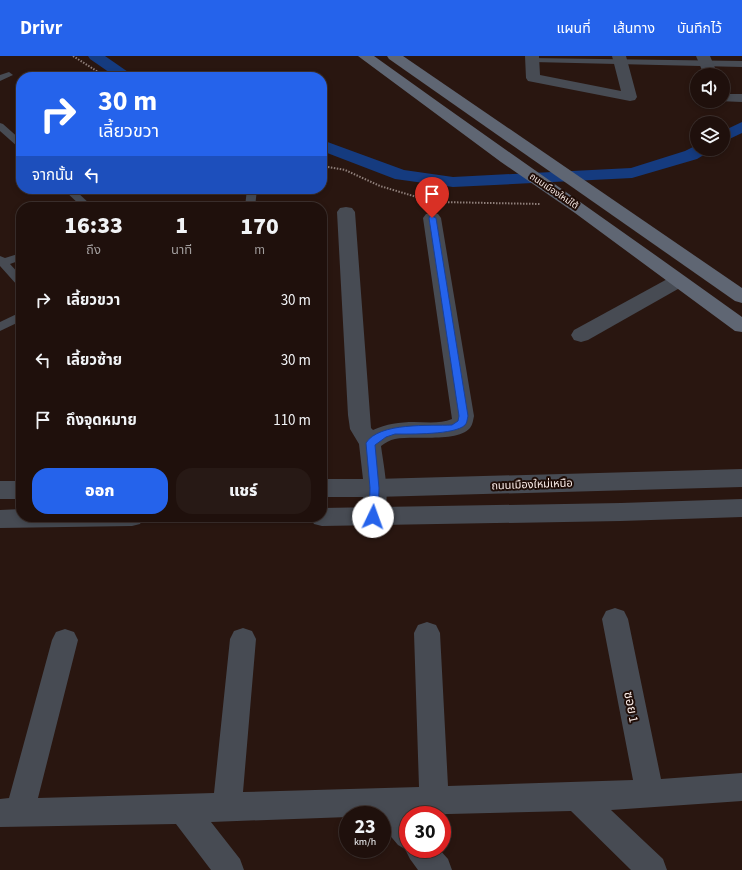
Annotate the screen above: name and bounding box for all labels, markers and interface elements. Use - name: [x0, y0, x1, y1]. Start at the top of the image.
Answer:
- text: Drivr: [20, 15, 62, 42]
- text: แผนที่: [557, 19, 591, 39]
- text: เส้นทาง: [613, 19, 655, 39]
- text: บันทึกไว้: [677, 19, 722, 39]
- map controls: [690, 68, 730, 156]
- button: sound: [690, 68, 730, 108]
- text: 30 m: [98, 81, 157, 121]
- icon: right: [32, 88, 84, 140]
- button: layers: [690, 116, 730, 156]
- text: เลี้ยวขวา: [98, 119, 159, 144]
- icon: left: [81, 164, 103, 186]
- text: จากนั้น: [32, 165, 73, 186]
- street label: ถนนเมืองใหม่ใต้: [527, 170, 581, 213]
- pin: [415, 177, 449, 218]
- icon: arrive: [421, 183, 443, 205]
- text: 16:33: [64, 208, 123, 243]
- text: 1: [175, 208, 188, 243]
- text: 170: [240, 209, 279, 244]
- text: ถึง: [86, 241, 101, 259]
- text: นาที: [171, 241, 192, 259]
- text: m: [254, 241, 265, 259]
- icon: right: [32, 289, 54, 311]
- text: เลี้ยวขวา: [66, 290, 120, 311]
- text: 30 m: [281, 290, 311, 311]
- icon: left: [32, 349, 54, 371]
- text: เลี้ยวซ้าย: [66, 350, 122, 371]
- text: 30 m: [281, 350, 311, 371]
- icon: arrive: [32, 409, 54, 431]
- text: ถึงจุดหมาย: [66, 410, 137, 431]
- text: 110 m: [273, 410, 311, 431]
- button: ออก: [32, 468, 168, 514]
- button: แชร์: [176, 468, 311, 514]
- street label: ถนนเมืองใหม่เหนือ: [491, 476, 573, 493]
- position arrow: [352, 496, 394, 538]
- street label: ซอย 1: [619, 690, 643, 724]
- speed limit sign: 30: [399, 806, 451, 858]
- text: 23: [354, 813, 376, 841]
- text: km/h: [354, 835, 376, 849]

